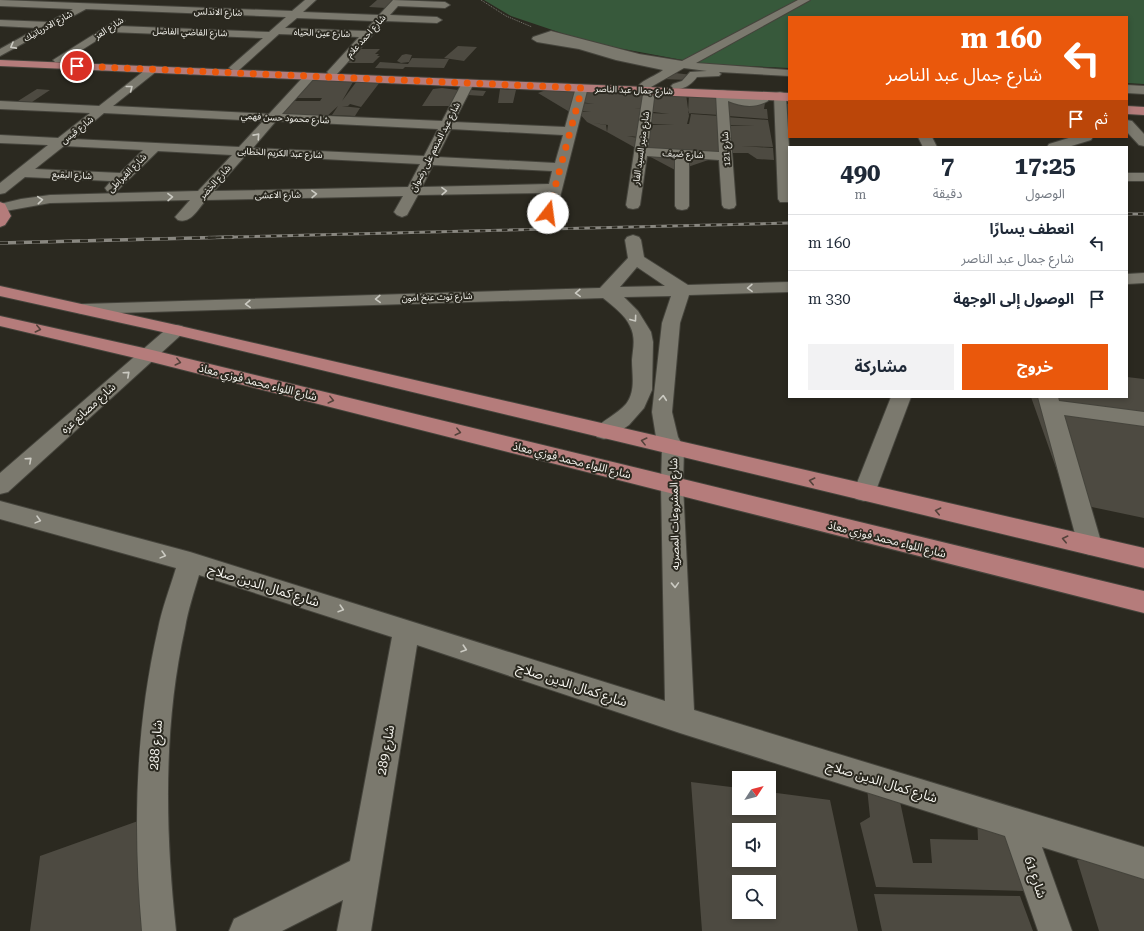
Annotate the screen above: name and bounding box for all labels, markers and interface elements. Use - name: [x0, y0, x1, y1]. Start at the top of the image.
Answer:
- street label: شارع الاندلس: [194, 6, 242, 20]
- street label: شارع الادرياتيك: [22, 8, 75, 45]
- street label: شارع احمد علام: [344, 13, 389, 61]
- street label: شارع العز: [92, 15, 126, 43]
- text: 160 m: [961, 22, 1042, 55]
- street label: شارع القاضي الفاضل: [152, 26, 227, 40]
- street label: شارع عين الحياه: [294, 27, 350, 41]
- icon: left: [1056, 32, 1108, 84]
- one-way arrow: [10, 41, 17, 48]
- pin: [60, 49, 94, 83]
- icon: arrive: [66, 55, 88, 77]
- text: شارع جمال عبد الناصر: [886, 64, 1042, 85]
- street label: شارع جمال عبد الناصر: [594, 84, 673, 98]
- one-way arrow: [125, 86, 132, 93]
- street label: شارع عبد المنعم على رضوان: [408, 101, 464, 194]
- icon: arrive: [1065, 108, 1087, 130]
- text: ثم: [1095, 110, 1108, 128]
- street label: شارع محمود حسن فهمي: [240, 111, 329, 127]
- street label: شارع منير السيد الفار: [631, 111, 653, 187]
- street label: شارع قيس: [59, 114, 97, 147]
- street label: شارع 121: [720, 131, 734, 167]
- one-way arrow: [252, 134, 259, 141]
- street label: شارع عبد الكريم الخطابى: [237, 146, 323, 162]
- street label: شارع ضيف: [662, 148, 704, 162]
- street label: شارع القيراطى: [106, 152, 150, 196]
- text: 7: [941, 152, 954, 180]
- text: 17:25: [1015, 152, 1076, 180]
- text: 490: [840, 159, 881, 187]
- street label: شارع الخضر: [197, 163, 234, 203]
- street label: شارع البقيع: [52, 169, 92, 183]
- text: دقيقة: [933, 186, 962, 201]
- text: الوصول: [1025, 186, 1065, 201]
- one-way arrow: [441, 187, 447, 195]
- text: m: [854, 187, 866, 202]
- street label: شارع الاعشى: [255, 190, 301, 202]
- one-way arrow: [311, 190, 317, 198]
- position arrow: [527, 192, 569, 234]
- one-way arrow: [167, 193, 173, 201]
- one-way arrow: [37, 196, 43, 205]
- text: انعطف يسارًا: [990, 220, 1074, 238]
- icon: left: [1086, 232, 1108, 254]
- text: 160 m: [808, 234, 851, 252]
- text: شارع جمال عبد الناصر: [961, 251, 1074, 266]
- one-way arrow: [747, 284, 753, 292]
- one-way arrow: [575, 288, 581, 297]
- icon: arrive: [1086, 288, 1108, 310]
- text: 330 m: [808, 290, 851, 308]
- text: الوصول إلى الوجهة: [953, 290, 1074, 308]
- street label: شارع توت عنخ امون: [401, 291, 473, 305]
- one-way arrow: [375, 295, 381, 304]
- one-way arrow: [245, 299, 251, 308]
- one-way arrow: [629, 314, 636, 321]
- one-way arrow: [35, 325, 41, 333]
- button: مشاركة: [808, 344, 954, 390]
- button: خروج: [962, 344, 1108, 390]
- one-way arrow: [175, 358, 181, 366]
- street label: شارع اللواء محمد فوزي معاذ: [197, 362, 319, 406]
- one-way arrow: [122, 372, 129, 379]
- street label: شارع مصانع عزه: [58, 380, 119, 437]
- one-way arrow: [658, 395, 667, 401]
- one-way arrow: [328, 396, 335, 404]
- one-way arrow: [454, 427, 461, 436]
- one-way arrow: [641, 438, 648, 446]
- street label: شارع اللواء محمد فوزي معاذ: [511, 440, 633, 484]
- street label: شارع المشروعات المصريه: [667, 457, 683, 570]
- one-way arrow: [24, 458, 32, 465]
- one-way arrow: [809, 477, 815, 485]
- one-way arrow: [935, 507, 942, 515]
- one-way arrow: [34, 515, 41, 524]
- street label: شارع اللواء محمد فوزي معاذ: [826, 519, 948, 563]
- one-way arrow: [1062, 536, 1068, 544]
- one-way arrow: [159, 550, 166, 559]
- street label: شارع كمال الدين صلاح: [206, 561, 321, 612]
- one-way arrow: [671, 582, 680, 588]
- one-way arrow: [337, 604, 344, 613]
- one-way arrow: [461, 644, 468, 653]
- street label: شارع كمال الدين صلاح: [514, 659, 629, 712]
- street label: شارع 288: [146, 719, 168, 771]
- street label: شارع 289: [374, 724, 400, 777]
- street label: شارع كمال الدين صلاح: [824, 757, 939, 808]
- north arrow: [732, 771, 776, 815]
- map controls: [732, 771, 776, 919]
- button: sound: [732, 823, 776, 867]
- street label: شارع 61: [1019, 854, 1050, 901]
- button: search: [732, 875, 776, 919]

